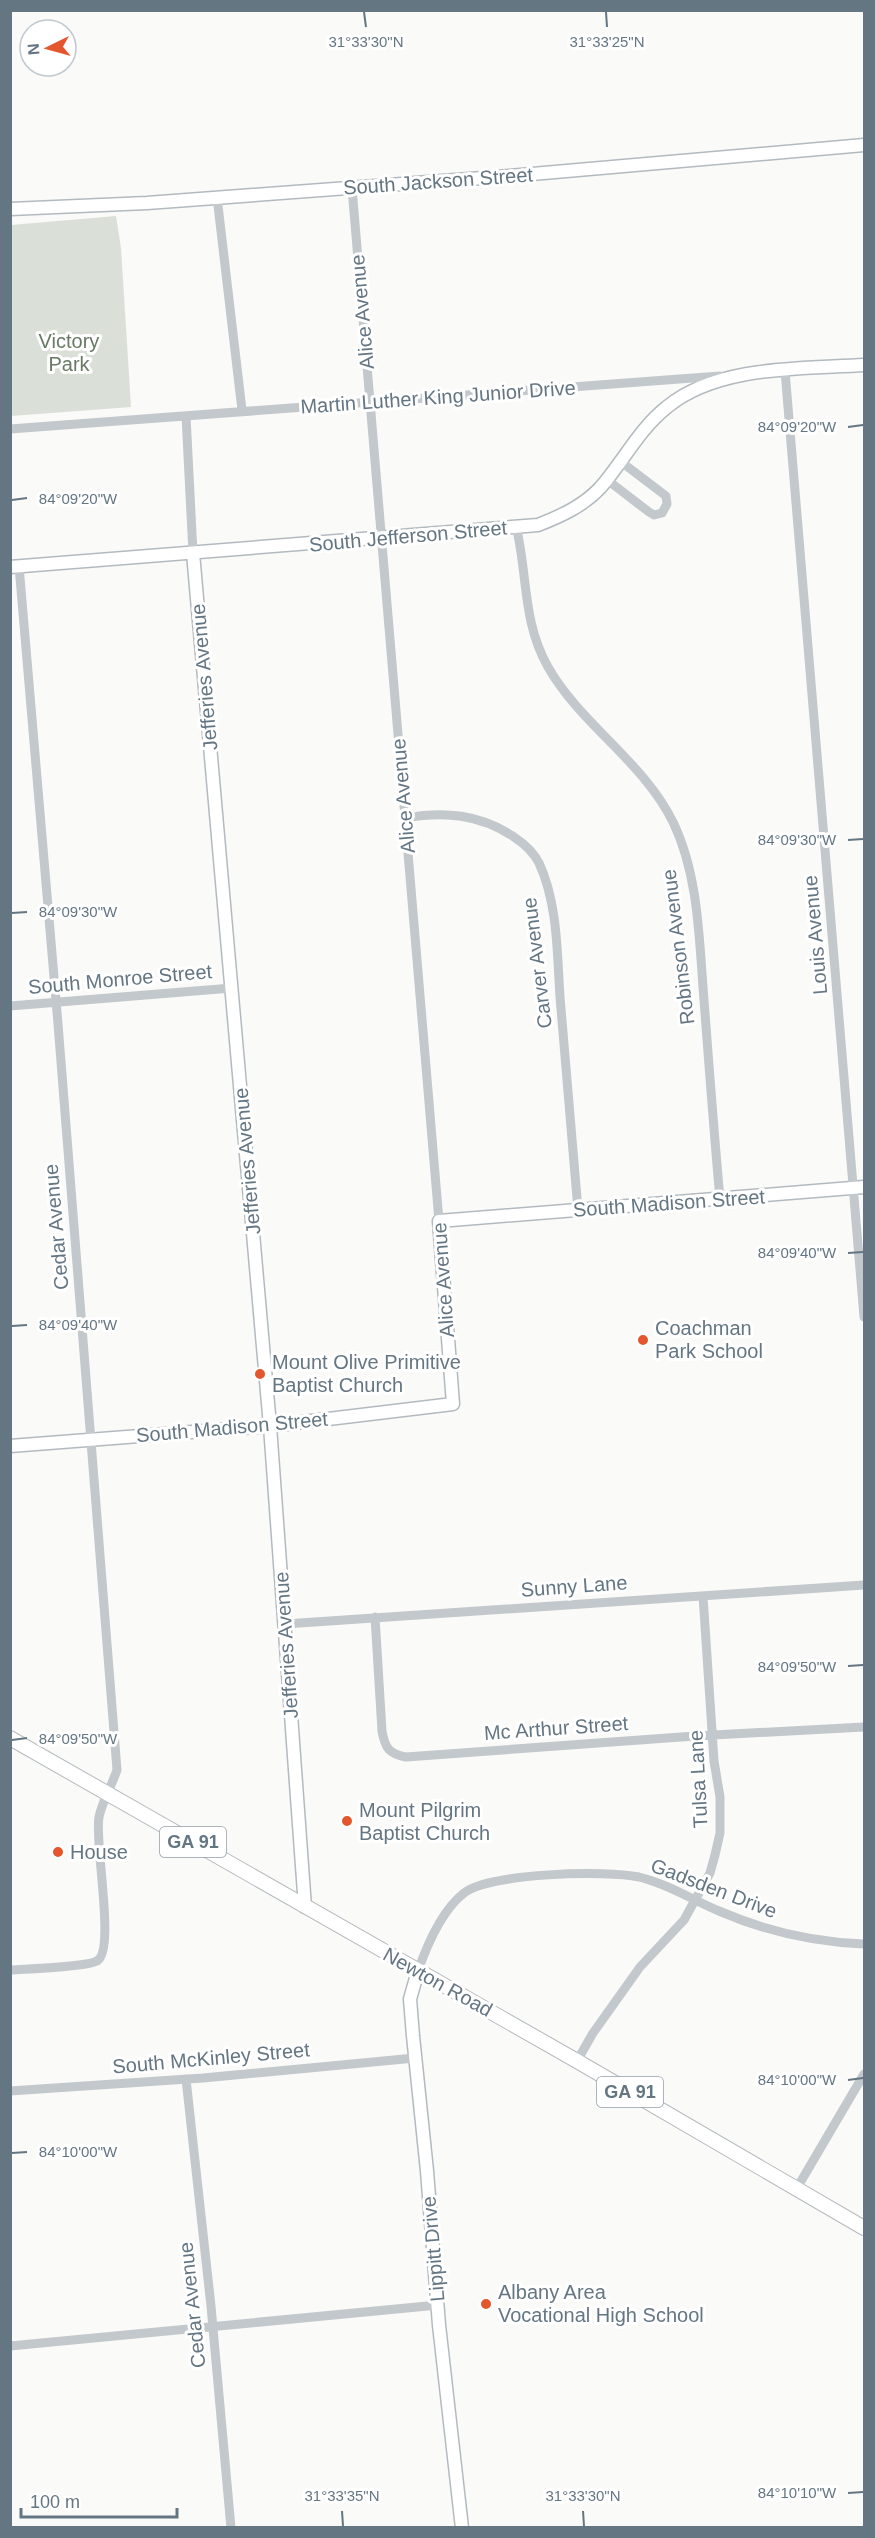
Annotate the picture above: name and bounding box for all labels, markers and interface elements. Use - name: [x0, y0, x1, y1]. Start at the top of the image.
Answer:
- north arrow: [18, 18, 78, 78]
- text: 31°33'30"N: [328, 33, 404, 50]
- text: 31°33'25"N: [569, 33, 645, 50]
- text: N: [25, 43, 43, 56]
- street label: South Jackson Street: [342, 163, 534, 199]
- street label: Alice Avenue: [346, 254, 378, 370]
- park label: Victory Park: [39, 330, 99, 375]
- street label: Martin Luther King Junior Drive: [300, 376, 576, 418]
- text: 84°09'20"W: [758, 418, 837, 435]
- text: 84°09'20"W: [39, 490, 118, 507]
- street label: South Jefferson Street: [308, 516, 508, 556]
- street label: Jefferies Avenue: [187, 603, 221, 751]
- street label: Alice Avenue: [387, 738, 419, 854]
- text: 84°09'30"W: [758, 831, 837, 848]
- street label: Robinson Avenue: [658, 868, 698, 1026]
- street label: Louis Avenue: [799, 874, 831, 996]
- street label: Carver Avenue: [518, 896, 556, 1030]
- text: 84°09'30"W: [39, 903, 118, 920]
- street label: South Monroe Street: [27, 960, 213, 998]
- street label: Jefferies Avenue: [230, 1087, 264, 1235]
- street label: Cedar Avenue: [40, 1163, 72, 1291]
- street label: South Madison Street: [572, 1185, 766, 1221]
- street label: Alice Avenue: [428, 1222, 458, 1338]
- text: 84°09'40"W: [758, 1244, 837, 1261]
- text: 84°09'40"W: [39, 1316, 118, 1333]
- place label: Coachman Park School: [655, 1317, 763, 1362]
- marker: Coachman Park School: [636, 1333, 650, 1347]
- place label: Mount Olive Primitive Baptist Church: [272, 1351, 461, 1396]
- marker: Mount Olive Primitive Baptist Church: [253, 1367, 267, 1381]
- street label: South Madison Street: [135, 1408, 329, 1446]
- street label: Jefferies Avenue: [270, 1571, 302, 1719]
- street label: Sunny Lane: [520, 1571, 628, 1601]
- text: 84°09'50"W: [758, 1658, 837, 1675]
- street label: Mc Arthur Street: [483, 1712, 629, 1744]
- street label: Tulsa Lane: [684, 1729, 712, 1829]
- text: 84°09'50"W: [39, 1730, 118, 1747]
- place label: Mount Pilgrim Baptist Church: [359, 1799, 490, 1844]
- marker: Mount Pilgrim Baptist Church: [340, 1814, 354, 1828]
- road number: GA 91: [160, 1827, 226, 1857]
- place label: House: [70, 1841, 128, 1863]
- marker: House: [51, 1845, 65, 1859]
- street label: Gadsden Drive: [648, 1854, 780, 1922]
- street label: Newton Road: [380, 1943, 496, 2021]
- street label: South McKinley Street: [111, 2038, 311, 2078]
- text: 84°10'00"W: [758, 2071, 837, 2088]
- road number: GA 91: [597, 2077, 663, 2107]
- text: 84°10'00"W: [39, 2143, 118, 2160]
- street label: Lippitt Drive: [417, 2195, 449, 2303]
- street label: Cedar Avenue: [174, 2241, 210, 2369]
- place label: Albany Area Vocational High School: [498, 2281, 704, 2326]
- marker: Albany Area Vocational High School: [479, 2297, 493, 2311]
- scale bar: [21, 2481, 177, 2519]
- text: 84°10'10"W: [758, 2484, 837, 2501]
- text: 31°33'35"N: [304, 2487, 380, 2504]
- text: 31°33'30"N: [545, 2487, 621, 2504]
- text: 100 m: [30, 2492, 80, 2512]

